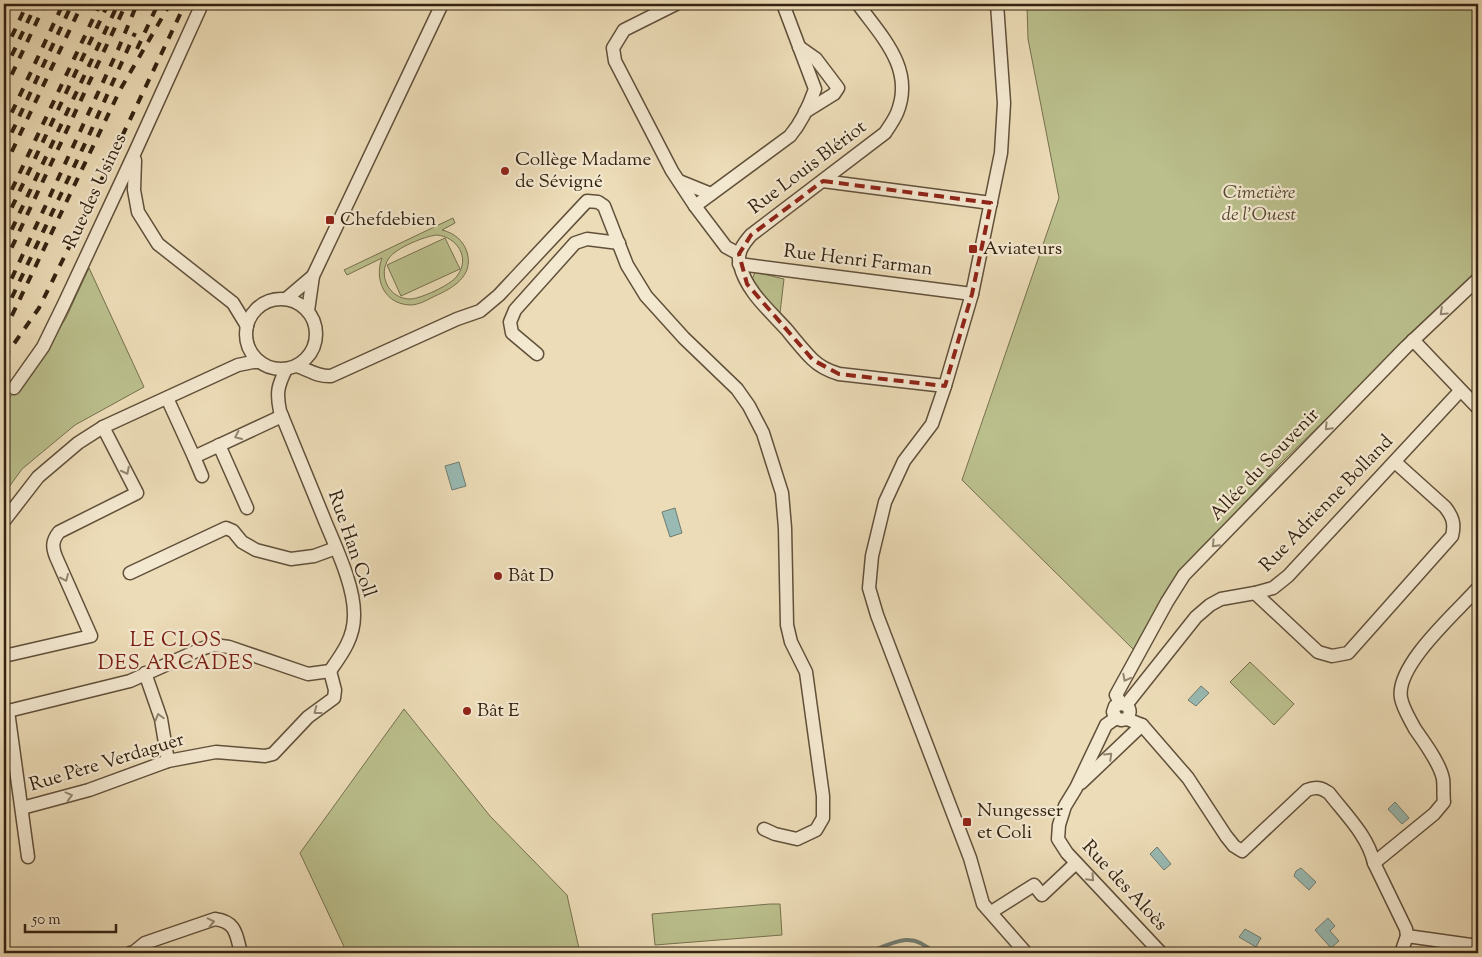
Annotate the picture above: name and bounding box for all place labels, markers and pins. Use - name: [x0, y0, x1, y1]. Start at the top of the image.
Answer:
- place label: Collège Madame de Sévigné: [515, 147, 651, 196]
- marker: Collège Madame de Sévigné: [499, 165, 511, 177]
- place label: Chefdebien: [340, 207, 436, 234]
- marker: Chefdebien: [324, 214, 336, 226]
- place label: Aviateurs: [983, 236, 1062, 263]
- marker: Aviateurs: [967, 243, 979, 255]
- place label: Bât D: [508, 563, 554, 590]
- marker: Bât D: [492, 570, 504, 582]
- place label: Bât E: [477, 698, 520, 725]
- marker: Bât E: [461, 705, 473, 717]
- place label: Nungesser et Coli: [977, 798, 1063, 847]
- marker: Nungesser et Coli: [961, 816, 973, 828]

